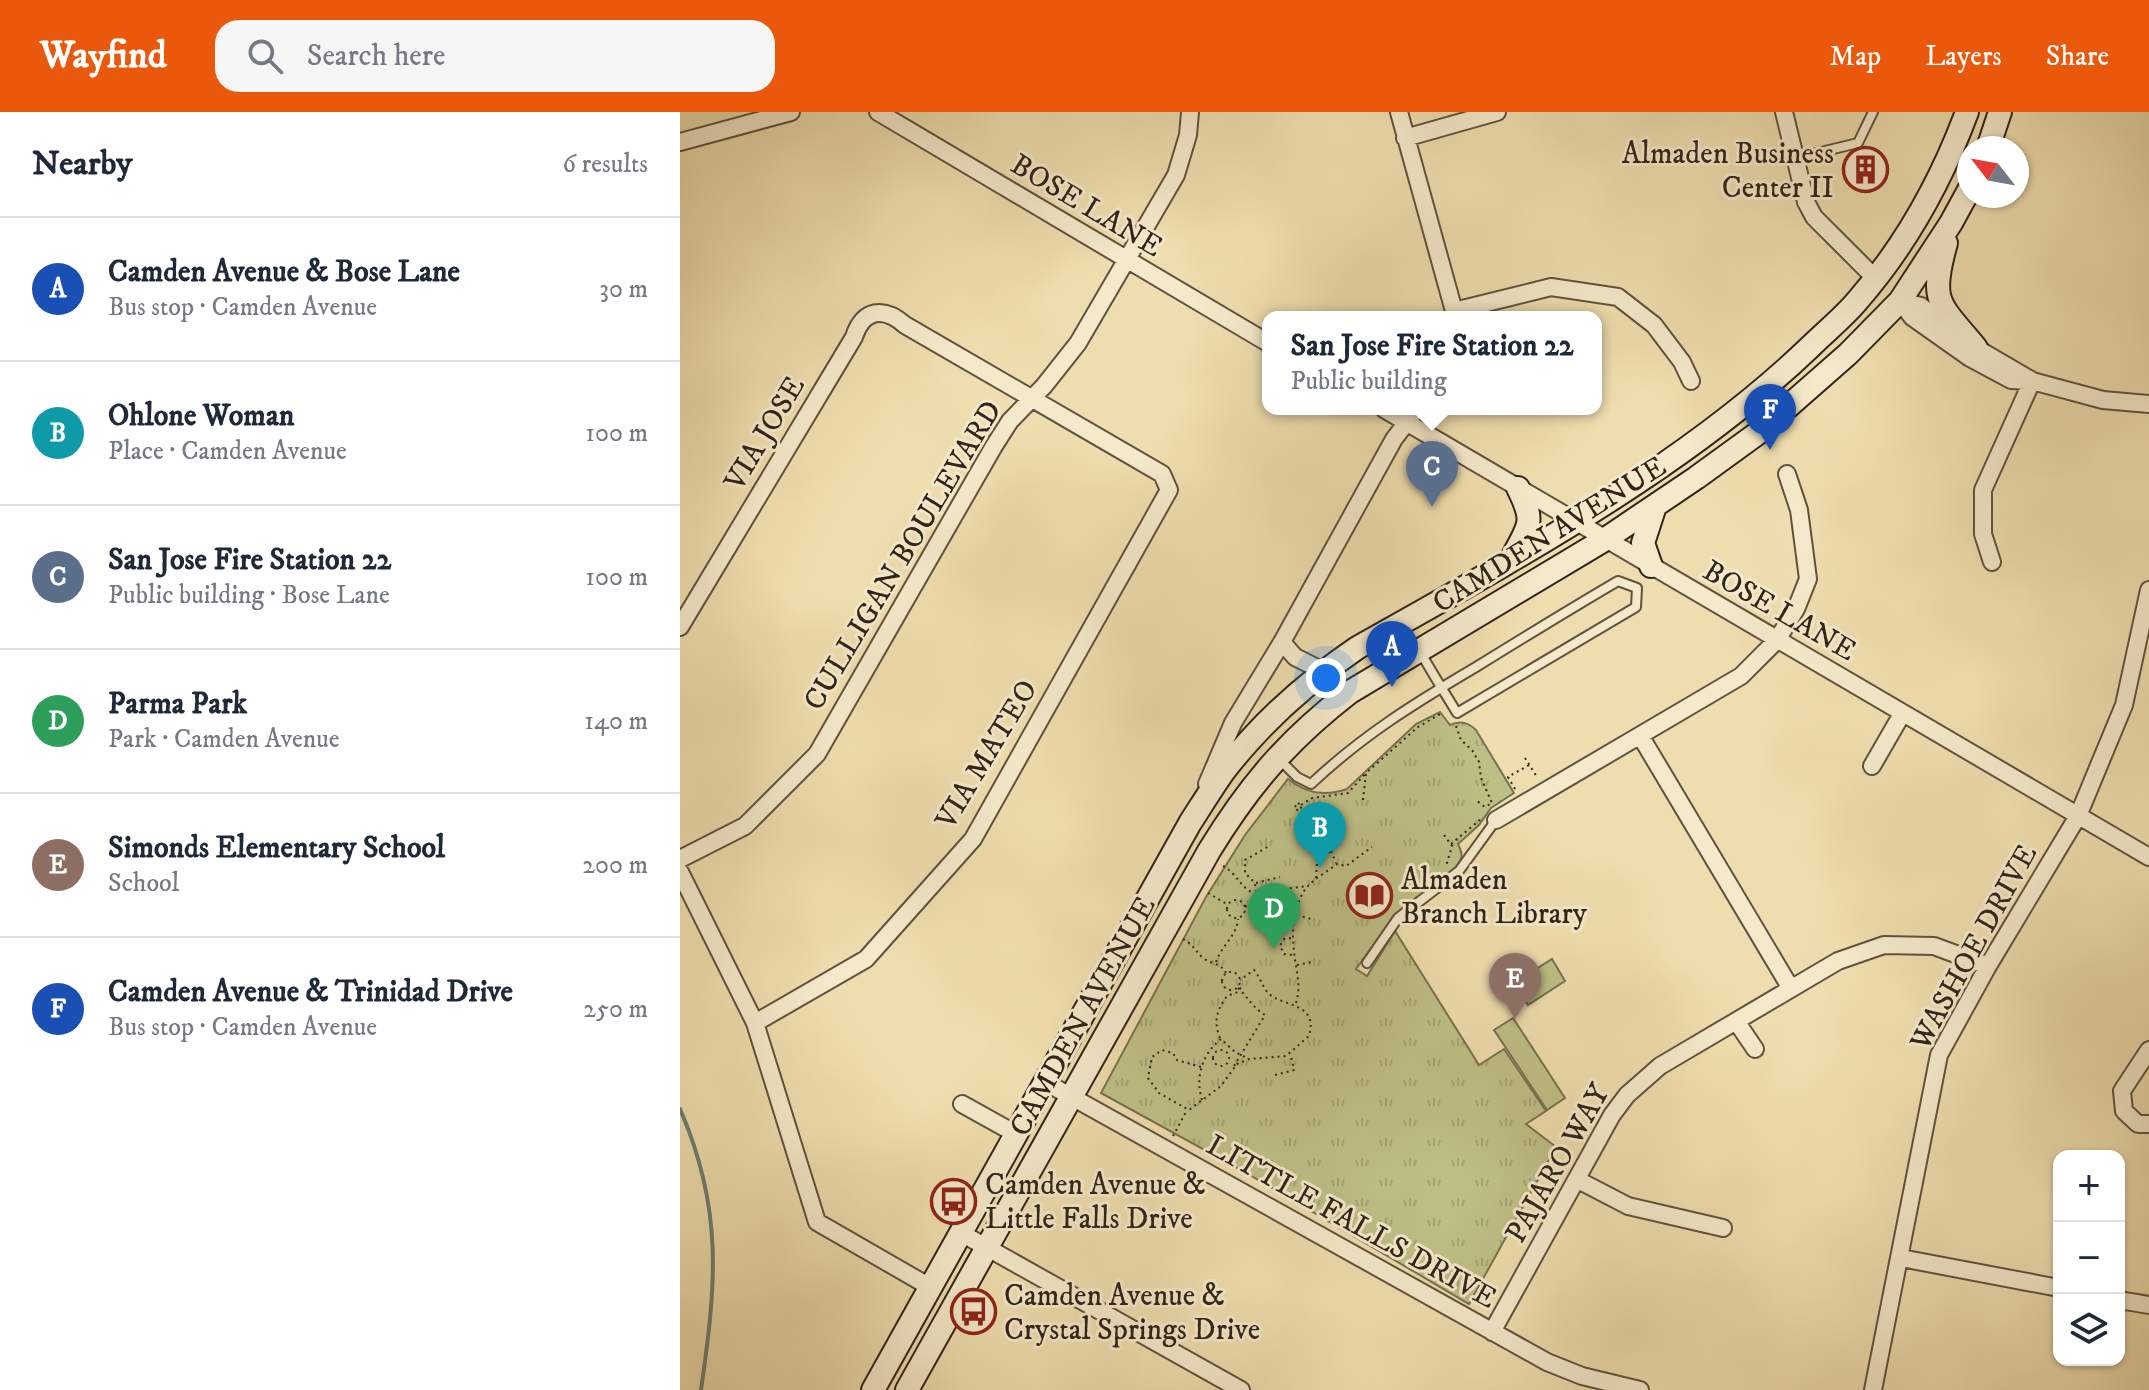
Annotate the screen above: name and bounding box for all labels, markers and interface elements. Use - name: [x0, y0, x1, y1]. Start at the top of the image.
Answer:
- search box: [215, 20, 775, 92]
- text: Wayfind: [40, 32, 167, 80]
- icon: search: [243, 34, 287, 78]
- text: Search here: [307, 38, 445, 75]
- text: Map: [1830, 39, 1881, 74]
- text: Layers: [1925, 39, 2002, 74]
- text: Share: [2046, 39, 2109, 74]
- place label: Almaden Business Center II: [1622, 136, 1834, 207]
- north arrow: [1957, 136, 2029, 208]
- text: Nearby: [32, 143, 133, 185]
- street label: BOSE LANE: [1004, 146, 1169, 266]
- building icon: Almaden Business Center II: [1841, 146, 1889, 194]
- text: 6 results: [562, 148, 648, 181]
- text: Camden Avenue & Bose Lane: [108, 254, 460, 291]
- text: A: [50, 273, 66, 306]
- text: 30 m: [599, 273, 648, 306]
- text: Bus stop · Camden Avenue: [108, 291, 377, 324]
- popup: [1262, 311, 1602, 415]
- text: San Jose Fire Station 22: [1290, 328, 1574, 365]
- text: Public building: [1290, 365, 1447, 398]
- street label: VIA JOSE: [716, 370, 814, 499]
- pin: F: [1744, 384, 1796, 450]
- street label: CULLIGAN BOULEVARD: [796, 394, 1011, 717]
- text: Ohlone Woman: [108, 398, 294, 435]
- text: B: [50, 417, 66, 450]
- text: 100 m: [585, 417, 648, 450]
- text: Place · Camden Avenue: [108, 435, 347, 468]
- pin: C: [1406, 441, 1458, 507]
- street label: CAMDEN AVENUE: [1426, 448, 1672, 620]
- text: San Jose Fire Station 22: [108, 542, 391, 579]
- street label: BOSE LANE: [1696, 553, 1862, 670]
- text: C: [49, 561, 67, 594]
- text: 100 m: [585, 561, 648, 594]
- text: Public building · Bose Lane: [108, 579, 390, 612]
- pin: A: [1366, 621, 1418, 687]
- your location: [1306, 658, 1346, 698]
- street label: VIA MATEO: [928, 673, 1046, 837]
- text: Parma Park: [108, 686, 247, 723]
- text: D: [48, 705, 68, 738]
- text: 140 m: [584, 705, 648, 738]
- text: Park · Camden Avenue: [108, 723, 340, 756]
- pin: B: [1294, 802, 1346, 868]
- text: Simonds Elementary School: [108, 830, 445, 867]
- street label: WASHOE DRIVE: [1902, 838, 2046, 1058]
- text: E: [49, 849, 67, 882]
- text: 200 m: [582, 849, 648, 882]
- place label: Almaden Branch Library: [1401, 862, 1588, 933]
- text: School: [108, 867, 179, 900]
- library icon: Almaden Branch Library: [1346, 872, 1394, 920]
- pin: D: [1248, 883, 1300, 949]
- street label: CAMDEN AVENUE: [1002, 890, 1165, 1143]
- pin: E: [1489, 953, 1541, 1019]
- text: Camden Avenue & Trinidad Drive: [108, 974, 513, 1011]
- text: F: [50, 993, 66, 1026]
- text: 250 m: [583, 993, 648, 1026]
- text: Bus stop · Camden Avenue: [108, 1011, 377, 1044]
- street label: PAJARO WAY: [1498, 1077, 1619, 1250]
- street label: LITTLE FALLS DRIVE: [1200, 1127, 1503, 1318]
- map controls: [2053, 1150, 2125, 1366]
- button: +: [2053, 1150, 2125, 1222]
- place label: Camden Avenue & Little Falls Drive: [985, 1167, 1206, 1238]
- bus stop icon: Camden Avenue & Little Falls Drive: [930, 1177, 978, 1225]
- button: −: [2053, 1222, 2125, 1294]
- place label: Camden Avenue & Crystal Springs Drive: [1004, 1278, 1260, 1349]
- bus stop icon: Camden Avenue & Crystal Springs Drive: [949, 1288, 997, 1336]
- button: layers: [2053, 1294, 2125, 1366]

